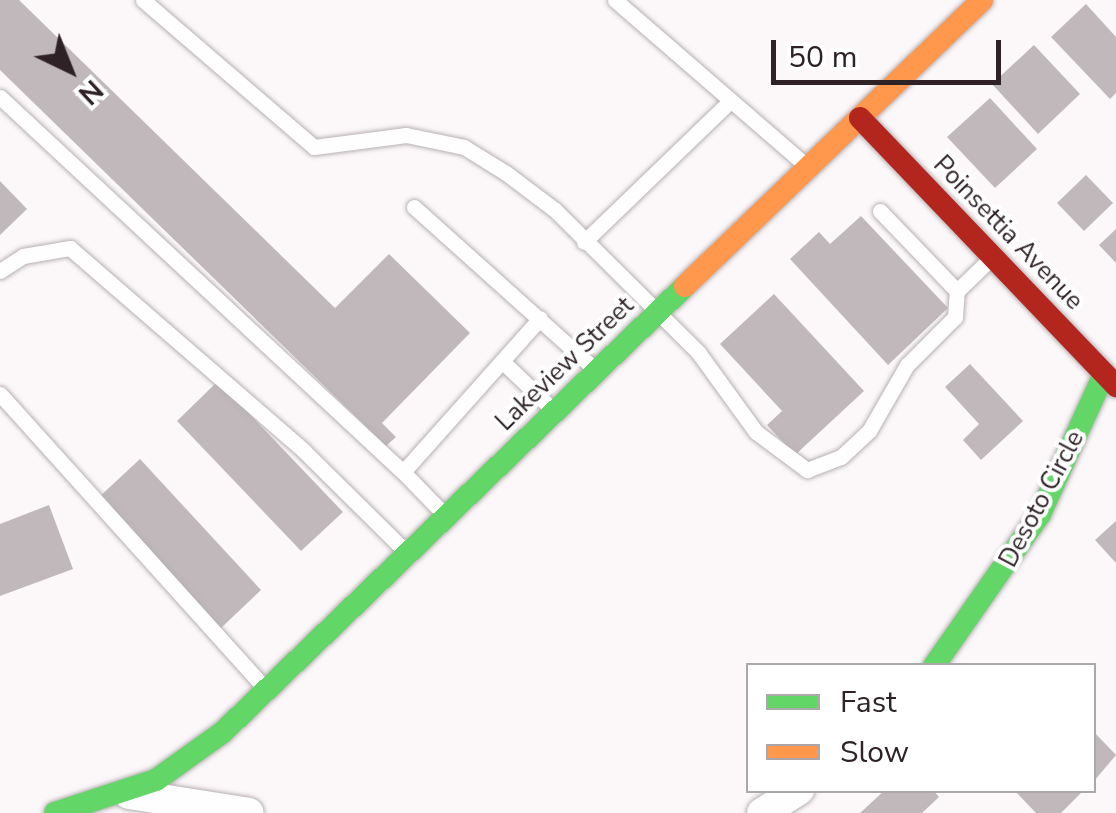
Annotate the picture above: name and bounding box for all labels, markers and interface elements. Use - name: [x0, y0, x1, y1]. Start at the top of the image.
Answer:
- north arrow: [20, 20, 120, 120]
- scale bar: [776, 20, 1006, 82]
- text: 50 m: [788, 37, 857, 78]
- text: N: [70, 71, 111, 113]
- street label: Poinsettia Avenue: [927, 150, 1089, 316]
- street label: Lakeview Street: [490, 291, 640, 437]
- street label: Desoto Circle: [994, 426, 1090, 572]
- legend: [746, 663, 1096, 793]
- text: Fast: [840, 682, 897, 723]
- text: Slow: [840, 732, 909, 773]

